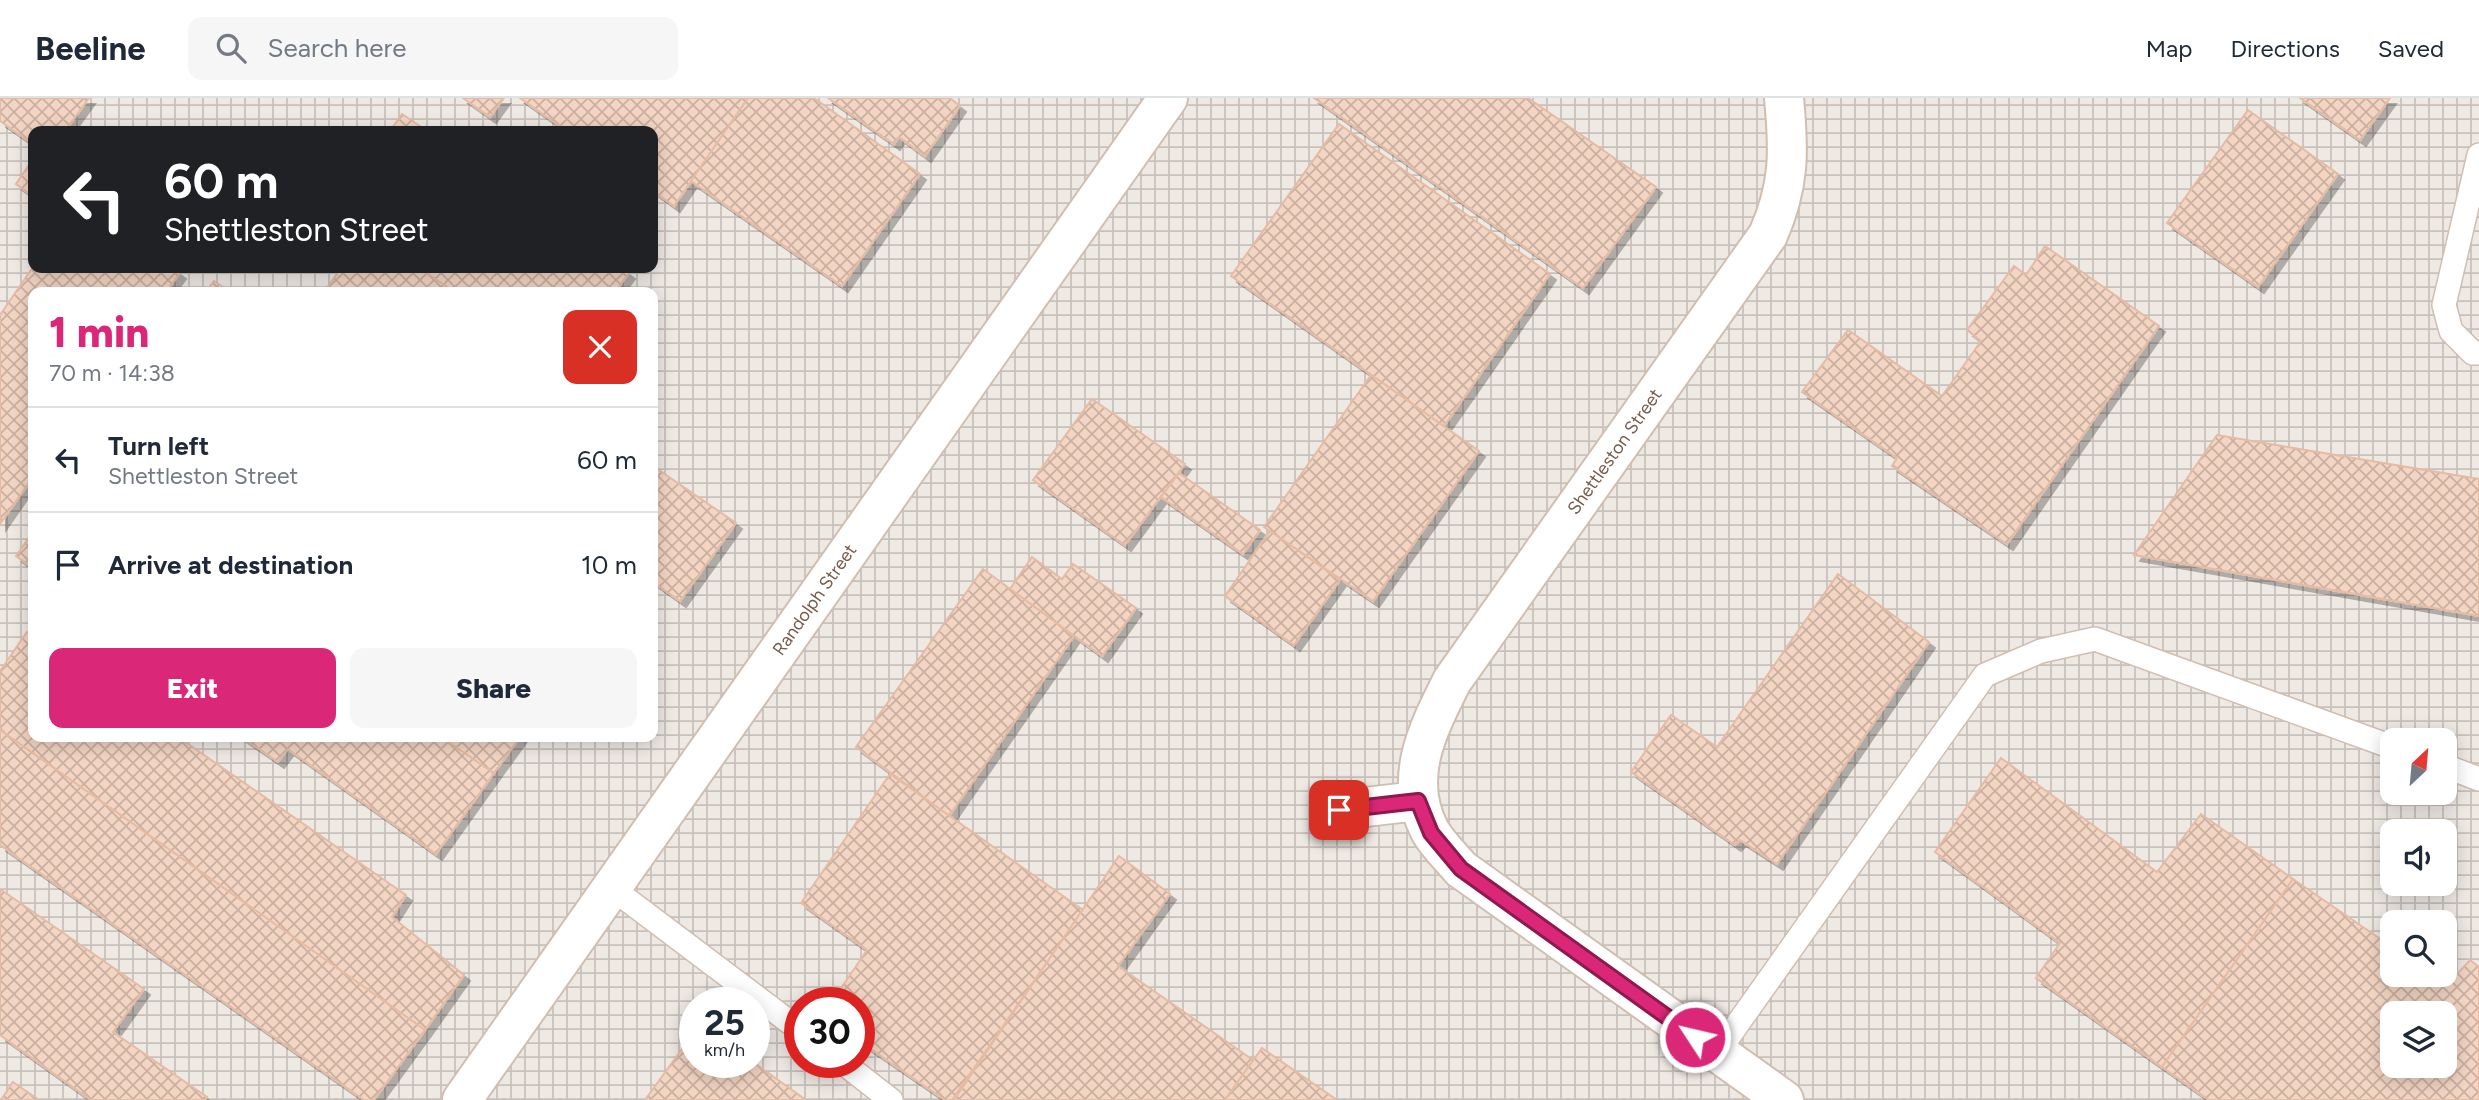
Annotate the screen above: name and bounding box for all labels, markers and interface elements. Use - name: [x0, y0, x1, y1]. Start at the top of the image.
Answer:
- search box: [188, 17, 678, 80]
- text: Beeline: [35, 29, 146, 68]
- icon: search: [212, 29, 250, 67]
- text: Search here: [268, 32, 406, 64]
- text: Map: [2146, 34, 2192, 63]
- text: Directions: [2230, 34, 2340, 63]
- text: Saved: [2378, 34, 2444, 63]
- text: 60 m: [164, 151, 279, 210]
- icon: left: [49, 154, 140, 245]
- text: Shettleston Street: [164, 211, 429, 249]
- text: 1 min: [49, 307, 149, 358]
- button: close: [563, 310, 637, 384]
- text: 70 m · 14:38: [49, 359, 175, 387]
- street label: Shettleston Street: [1563, 384, 1667, 519]
- text: Turn left: [108, 430, 209, 462]
- icon: left: [49, 441, 87, 479]
- text: 60 m: [577, 444, 637, 476]
- text: Shettleston Street: [108, 462, 298, 490]
- street label: Randolph Street: [768, 540, 861, 660]
- icon: arrive: [49, 546, 87, 584]
- text: Arrive at destination: [108, 549, 353, 581]
- text: 10 m: [581, 549, 637, 581]
- button: Exit: [49, 648, 336, 728]
- button: Share: [350, 648, 637, 728]
- north arrow: [2380, 728, 2457, 805]
- map controls: [2380, 728, 2457, 1078]
- pin: [1309, 780, 1369, 840]
- icon: arrive: [1320, 791, 1358, 829]
- button: sound: [2380, 819, 2457, 896]
- button: search: [2380, 910, 2457, 987]
- speed limit sign: 30: [784, 987, 875, 1078]
- position arrow: [1658, 1000, 1732, 1074]
- button: layers: [2380, 1001, 2457, 1078]
- text: 25: [704, 1002, 745, 1044]
- text: km/h: [704, 1039, 745, 1061]

